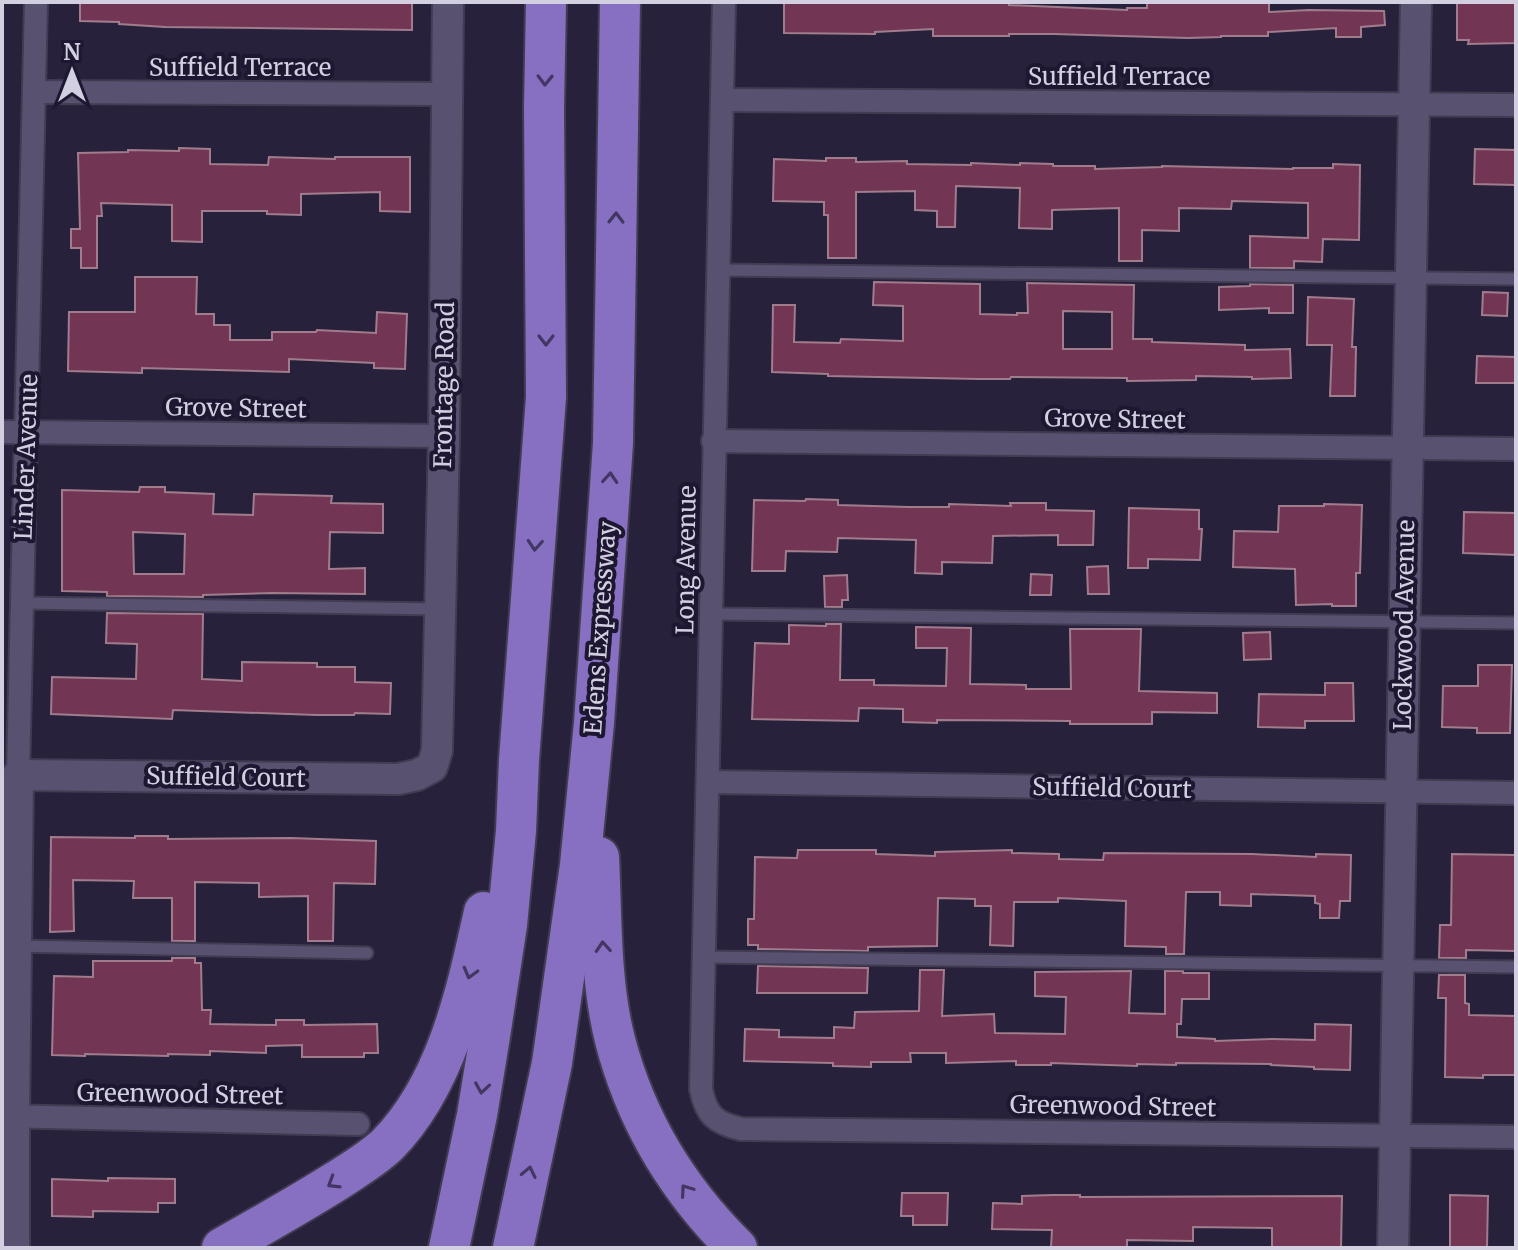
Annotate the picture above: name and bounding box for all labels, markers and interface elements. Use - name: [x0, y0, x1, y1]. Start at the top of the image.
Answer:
- north arrow: [32, 32, 112, 112]
- text: N: [63, 38, 81, 66]
- street label: Suffield Terrace: [149, 52, 331, 83]
- street label: Suffield Terrace: [1028, 61, 1210, 92]
- one-way arrow: [536, 74, 554, 87]
- one-way arrow: [608, 211, 625, 224]
- street label: Frontage Road: [427, 301, 461, 469]
- one-way arrow: [537, 334, 555, 347]
- street label: Linder Avenue: [8, 373, 44, 541]
- street label: Grove Street: [165, 391, 308, 425]
- street label: Grove Street: [1044, 402, 1187, 436]
- one-way arrow: [601, 471, 618, 484]
- street label: Long Avenue: [669, 485, 703, 635]
- street label: Lockwood Avenue: [1387, 519, 1421, 731]
- street label: Edens Expressway: [577, 520, 623, 736]
- one-way arrow: [527, 539, 544, 552]
- street label: Suffield Court: [146, 760, 307, 794]
- street label: Suffield Court: [1032, 771, 1193, 805]
- one-way arrow: [595, 940, 612, 953]
- one-way arrow: [463, 965, 480, 979]
- street label: Greenwood Street: [77, 1077, 284, 1111]
- one-way arrow: [474, 1081, 491, 1094]
- street label: Greenwood Street: [1010, 1089, 1217, 1123]
- one-way arrow: [520, 1165, 537, 1179]
- one-way arrow: [327, 1174, 342, 1189]
- one-way arrow: [681, 1184, 696, 1198]

